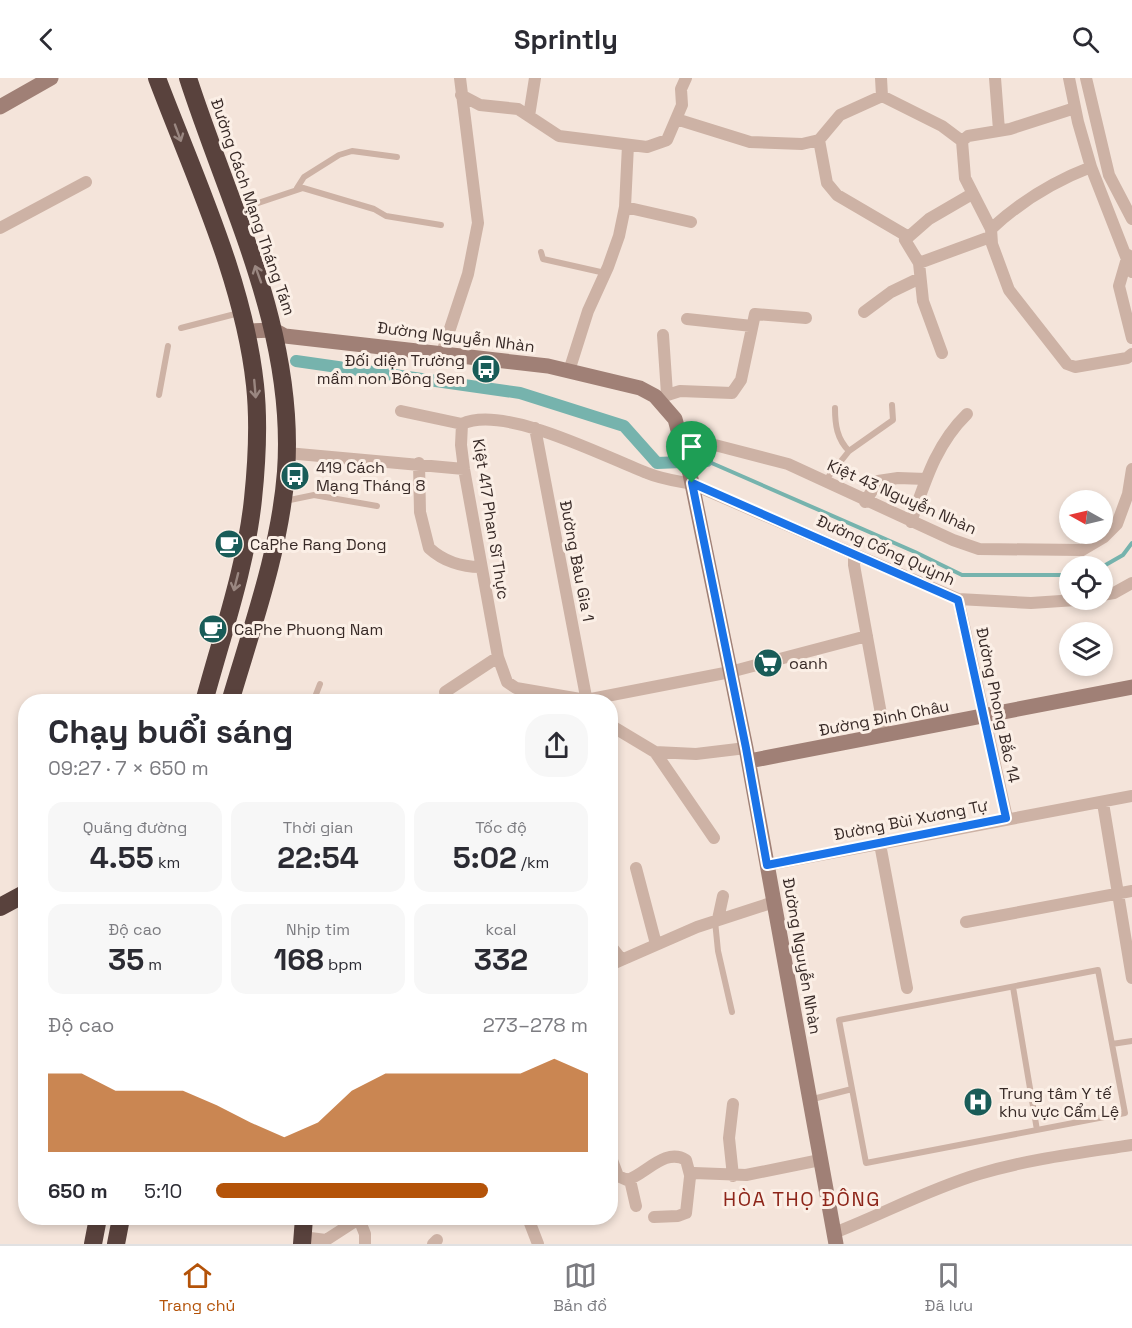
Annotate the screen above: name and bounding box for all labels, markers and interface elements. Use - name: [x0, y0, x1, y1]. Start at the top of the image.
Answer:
- text: Sprintly: [514, 22, 618, 57]
- icon: back: [30, 23, 63, 56]
- icon: search: [1069, 23, 1102, 56]
- street label: Đường Cách Mạng Tháng Tám: [206, 96, 300, 318]
- one-way arrow: [173, 123, 184, 142]
- one-way arrow: [252, 265, 263, 284]
- street label: Đường Nguyễn Nhàn: [376, 317, 536, 357]
- place label: Đối diện Trường mầm non Bông Sen: [317, 350, 465, 389]
- bus stop icon: Đối diện Trường mầm non Bông Sen: [470, 353, 502, 385]
- one-way arrow: [250, 379, 261, 398]
- pin: [666, 421, 717, 483]
- icon: arrive: [675, 430, 708, 463]
- street label: Kiệt 417 Phan Sĩ Thực: [468, 437, 514, 601]
- street label: Kiệt 43 Nguyễn Nhàn: [824, 455, 980, 539]
- place label: 419 Cách Mạng Tháng 8: [316, 457, 425, 496]
- bus stop icon: 419 Cách Mạng Tháng 8: [279, 460, 311, 492]
- north arrow: [1059, 490, 1113, 544]
- map controls: [1059, 490, 1113, 676]
- street label: Đường Bàu Gia 1: [555, 499, 599, 623]
- street label: Đường Cống Quỳnh: [814, 510, 958, 590]
- cafe icon: CaPhe Rang Dong: [213, 528, 245, 560]
- place label: CaPhe Rang Dong: [250, 534, 387, 555]
- button: locate: [1059, 556, 1113, 610]
- one-way arrow: [229, 572, 241, 591]
- cafe icon: CaPhe Phuong Nam: [197, 613, 229, 645]
- place label: CaPhe Phuong Nam: [234, 619, 383, 640]
- button: layers: [1059, 622, 1113, 676]
- street label: Đường Phong Bắc 14: [971, 625, 1025, 785]
- supermarket icon: oanh: [752, 647, 784, 679]
- place label: oanh: [789, 653, 828, 674]
- street label: Đường Đinh Châu: [817, 695, 951, 741]
- text: Chạy buổi sáng: [48, 711, 293, 753]
- button: share: [525, 714, 588, 777]
- text: 09:27 · 7 × 650 m: [48, 755, 209, 781]
- street label: Đường Bùi Xương Tự: [832, 795, 990, 845]
- text: Quãng đường: [83, 817, 187, 838]
- text: Thời gian: [283, 817, 353, 838]
- text: Tốc độ: [475, 817, 527, 838]
- text: 4.55: [90, 838, 154, 877]
- text: 22:54: [277, 838, 359, 877]
- text: 5:02: [453, 838, 517, 877]
- text: km: [154, 852, 180, 873]
- text: /km: [517, 852, 549, 873]
- street label: Đường Nguyễn Nhàn: [778, 876, 826, 1036]
- text: Độ cao: [108, 919, 162, 940]
- text: Nhịp tim: [286, 919, 350, 940]
- text: kcal: [486, 919, 516, 940]
- text: 35: [108, 940, 144, 979]
- text: 168: [274, 940, 324, 979]
- text: 332: [474, 940, 528, 979]
- text: m: [144, 954, 162, 975]
- text: bpm: [324, 954, 362, 975]
- text: Độ cao: [48, 1012, 114, 1038]
- text: 273–278 m: [483, 1012, 588, 1038]
- place label: Trung tâm Y tế khu vực Cẩm Lệ: [999, 1083, 1119, 1122]
- hospital icon: Trung tâm Y tế khu vực Cẩm Lệ: [962, 1086, 994, 1118]
- text: 650 m: [48, 1178, 107, 1204]
- text: 5:10: [144, 1178, 182, 1204]
- district label: HÒA THỌ ĐÔNG: [723, 1186, 881, 1212]
- tab: Trang chủ: [159, 1259, 235, 1316]
- tab: Bản đồ: [553, 1259, 607, 1316]
- tab: Đã lưu: [925, 1259, 973, 1316]

